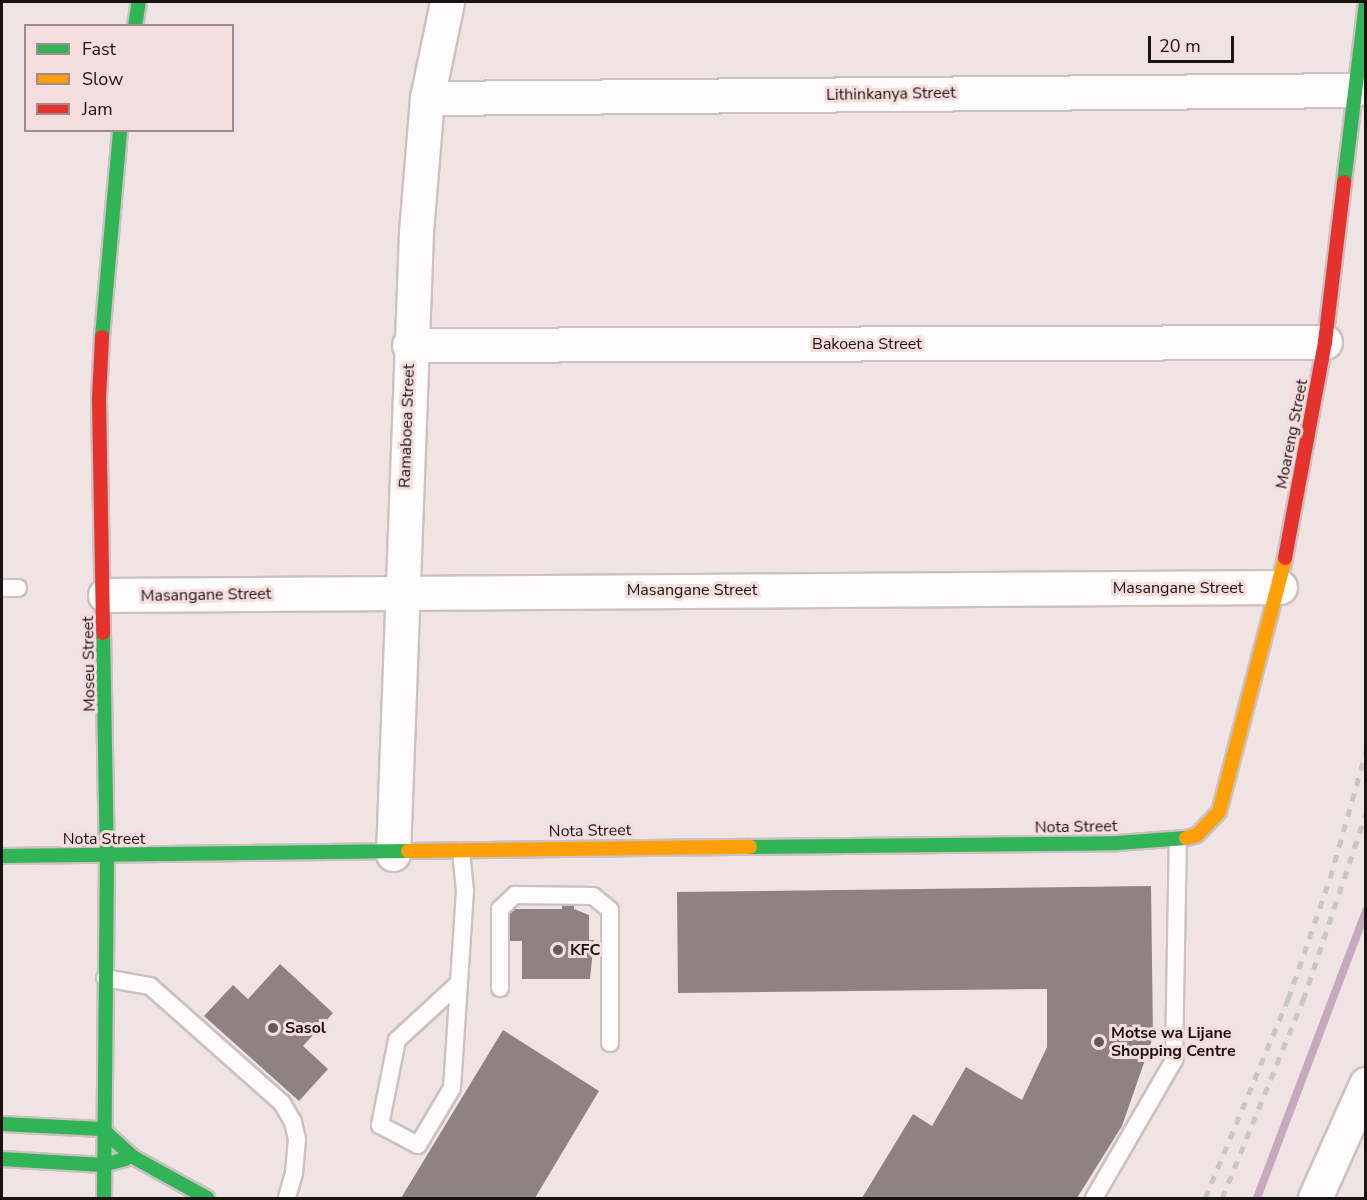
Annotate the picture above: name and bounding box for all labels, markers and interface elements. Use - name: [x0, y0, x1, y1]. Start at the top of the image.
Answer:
- legend: [24, 24, 234, 132]
- scale bar: [1151, 24, 1236, 62]
- text: 20 m: [1159, 34, 1201, 58]
- text: Fast: [82, 37, 116, 61]
- text: Slow: [82, 67, 123, 91]
- street label: Lithinkanya Street: [826, 83, 956, 105]
- text: Jam: [82, 97, 113, 121]
- street label: Bakoena Street: [812, 334, 922, 354]
- street label: Ramaboea Street: [395, 364, 419, 488]
- street label: Moareng Street: [1272, 377, 1312, 491]
- street label: Masangane Street: [1113, 578, 1243, 598]
- street label: Masangane Street: [627, 580, 757, 600]
- street label: Masangane Street: [141, 584, 271, 606]
- street label: Moseu Street: [79, 616, 99, 712]
- street label: Nota Street: [1035, 817, 1117, 837]
- street label: Nota Street: [549, 821, 631, 841]
- street label: Nota Street: [63, 829, 145, 849]
- place label: KFC: [570, 940, 600, 960]
- marker: KFC: [551, 943, 565, 957]
- place label: Sasol: [285, 1018, 326, 1038]
- marker: Sasol: [266, 1021, 280, 1035]
- place label: Motse wa Lijane Shopping Centre: [1111, 1023, 1236, 1061]
- marker: Motse wa Lijane Shopping Centre: [1092, 1035, 1106, 1049]

